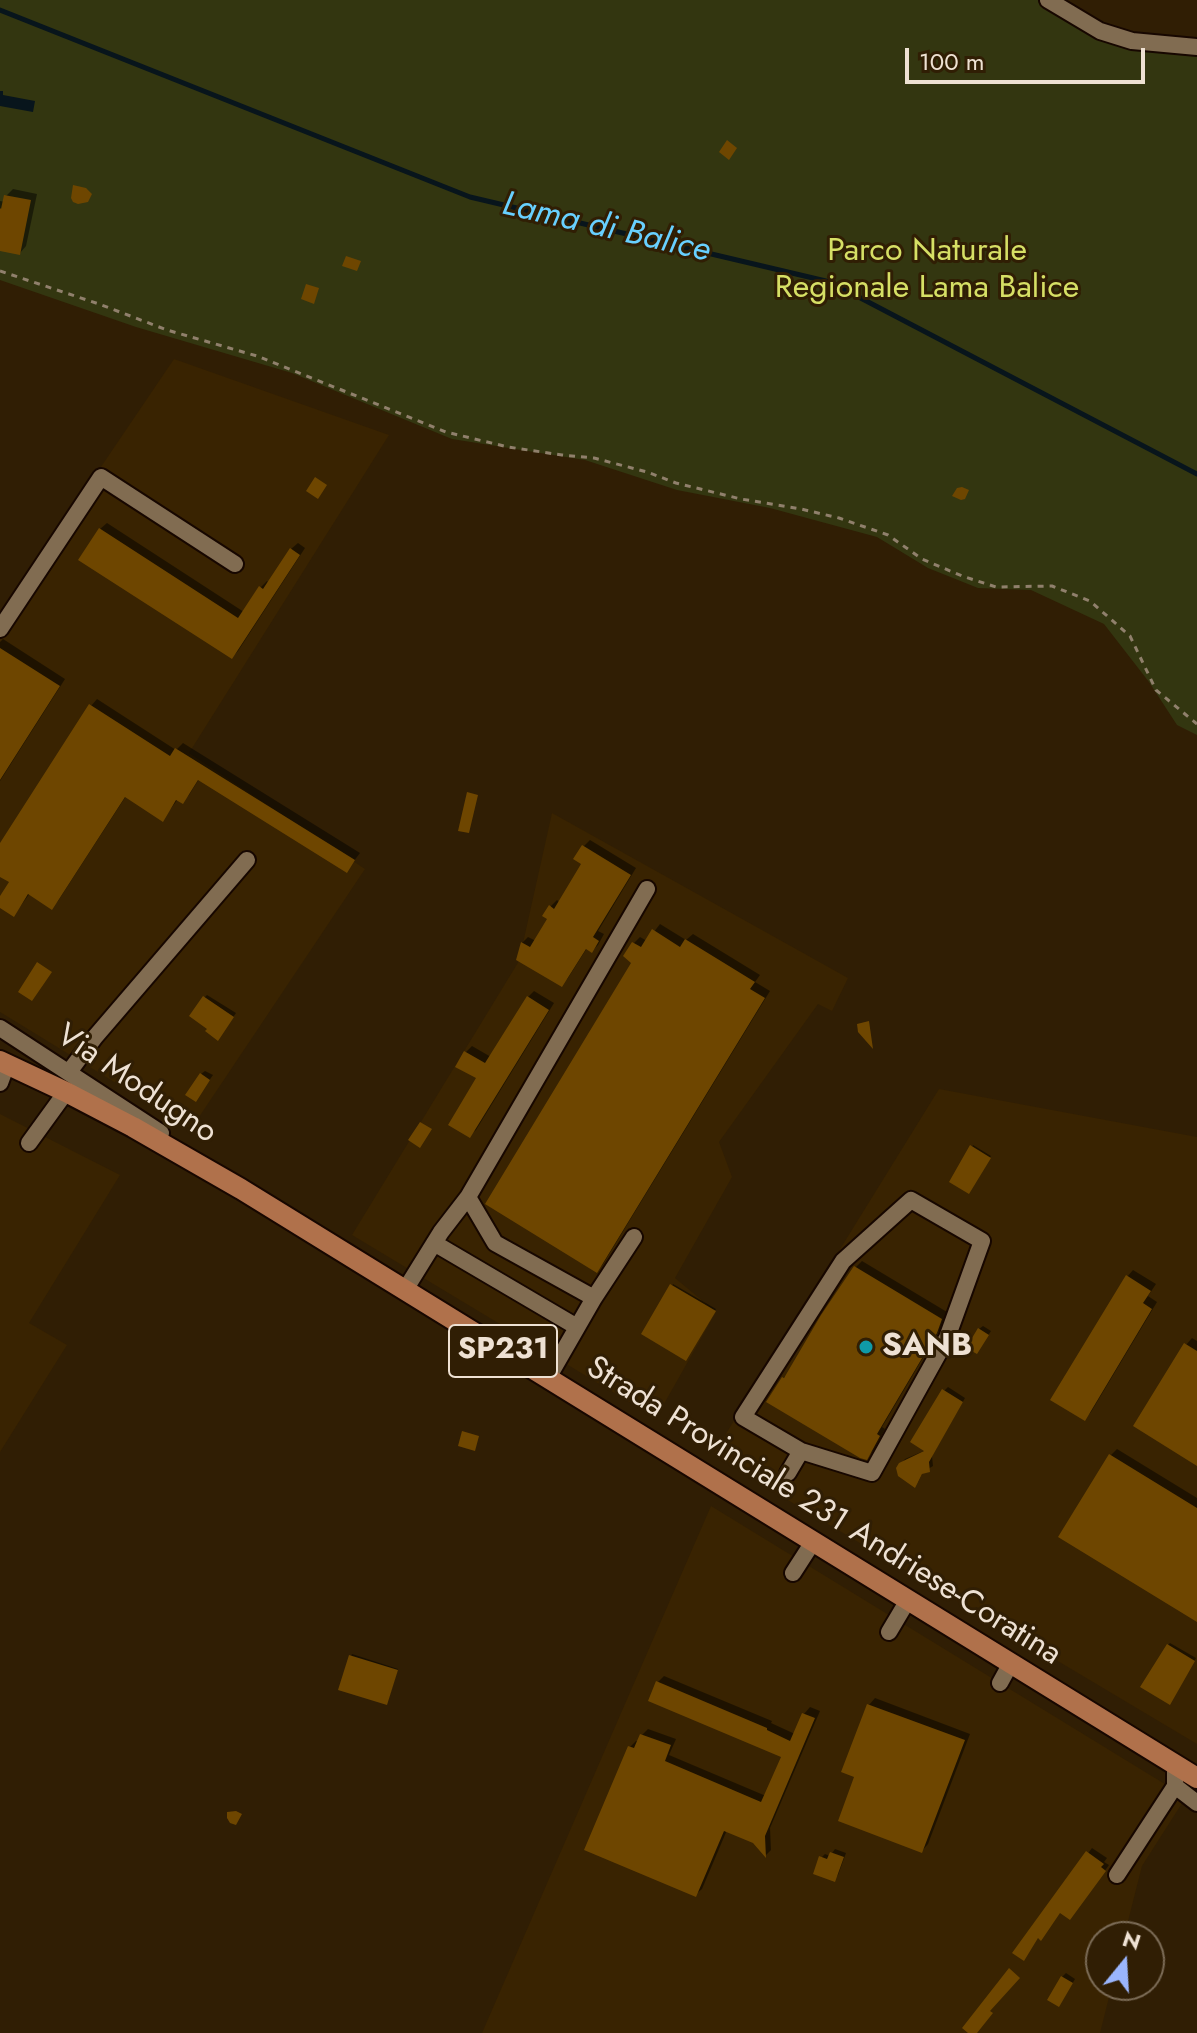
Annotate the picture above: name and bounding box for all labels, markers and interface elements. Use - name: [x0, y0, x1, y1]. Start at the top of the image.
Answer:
- scale bar: [909, 32, 1149, 82]
- text: 100 m: [919, 44, 985, 79]
- water label: Lama di Balice: [498, 185, 714, 273]
- park label: Parco Naturale Regionale Lama Balice: [775, 233, 1079, 308]
- street label: Via Modugno: [48, 1017, 224, 1153]
- road number: SP231: [449, 1325, 557, 1377]
- place label: SANB: [882, 1328, 972, 1366]
- marker: SANB: [857, 1338, 875, 1356]
- street label: Strada Provinciale 231 Andriese-Coratina: [579, 1349, 1067, 1675]
- north arrow: [1085, 1921, 1165, 2001]
- text: N: [1119, 1922, 1145, 1958]

